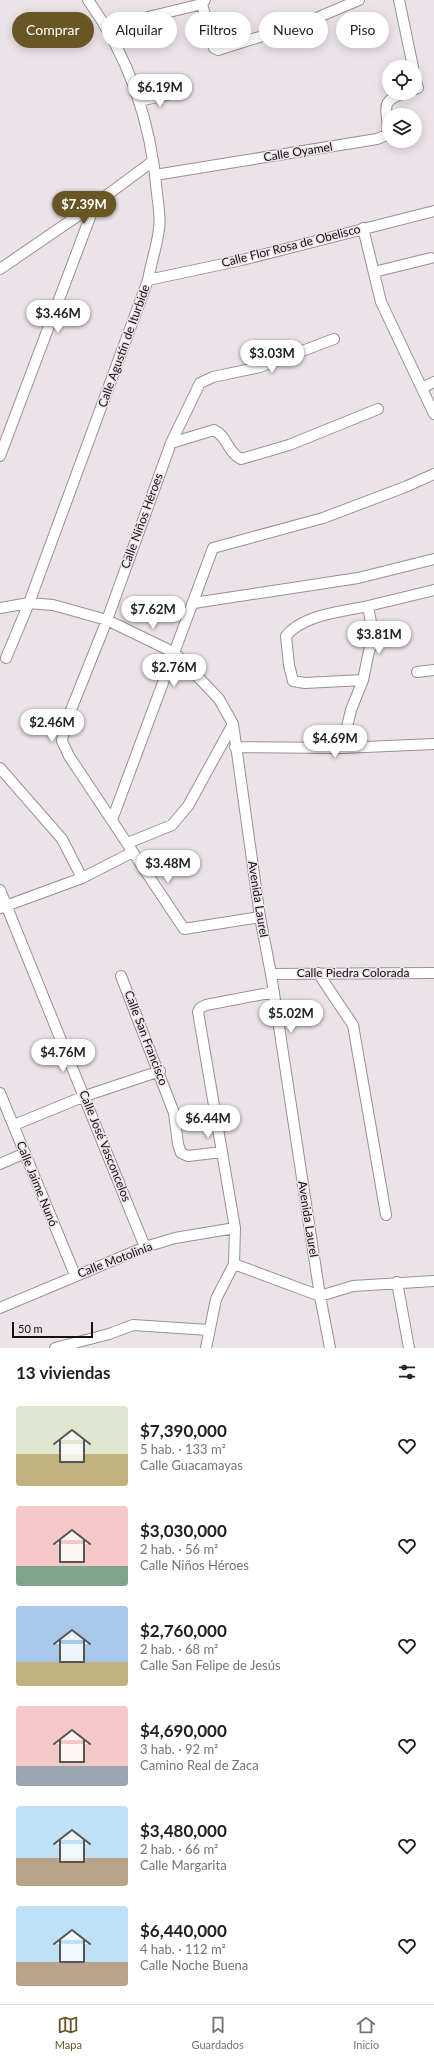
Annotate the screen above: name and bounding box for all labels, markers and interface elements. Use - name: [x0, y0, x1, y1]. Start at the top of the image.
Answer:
- chip: Comprar: [12, 12, 94, 48]
- chip: Alquilar: [102, 12, 177, 48]
- chip: Filtros: [185, 12, 251, 48]
- chip: Nuevo: [259, 12, 328, 48]
- chip: Piso: [336, 12, 389, 48]
- map controls: [382, 60, 422, 148]
- button: locate: [382, 60, 422, 100]
- pin: $6.19M: [127, 74, 193, 108]
- text: $6.19M: [137, 79, 183, 95]
- button: layers: [382, 108, 422, 148]
- street label: Calle Oyamel: [262, 139, 334, 164]
- pin: $7.39M: [51, 191, 117, 225]
- text: $7.39M: [61, 196, 107, 212]
- street label: Calle Flor Rosa de Obelisco: [220, 221, 362, 270]
- street label: Calle Agustín de Iturbide: [94, 282, 153, 409]
- pin: $3.46M: [25, 300, 91, 334]
- text: $3.46M: [35, 305, 81, 321]
- pin: $3.03M: [239, 340, 305, 374]
- text: $3.03M: [249, 345, 295, 361]
- street label: Calle Niños Héroes: [117, 471, 166, 571]
- pin: $7.62M: [120, 596, 186, 630]
- text: $7.62M: [130, 601, 176, 617]
- pin: $3.81M: [346, 621, 412, 655]
- text: $3.81M: [356, 626, 402, 642]
- pin: $2.76M: [141, 654, 207, 688]
- text: $2.76M: [151, 659, 197, 675]
- pin: $2.46M: [19, 709, 85, 743]
- text: $2.46M: [29, 714, 75, 730]
- pin: $4.69M: [302, 725, 368, 759]
- text: $4.69M: [312, 730, 358, 746]
- pin: $3.48M: [135, 850, 201, 884]
- text: $3.48M: [145, 855, 191, 871]
- street label: Avenida Laurel: [245, 859, 272, 938]
- street label: Calle Piedra Colorada: [297, 965, 409, 980]
- street label: Calle San Francisco: [121, 988, 172, 1088]
- pin: $5.02M: [258, 1000, 324, 1034]
- text: $5.02M: [268, 1005, 314, 1021]
- pin: $4.76M: [30, 1039, 96, 1073]
- text: $4.76M: [40, 1044, 86, 1060]
- street label: Calle José Vasconcelos: [76, 1088, 135, 1204]
- pin: $6.44M: [175, 1105, 241, 1139]
- text: $6.44M: [185, 1110, 231, 1126]
- street label: Calle Jaime Nunó: [13, 1139, 62, 1229]
- street label: Avenida Laurel: [295, 1179, 322, 1258]
- street label: Calle Motolinía: [75, 1238, 154, 1281]
- scale bar: [12, 1320, 93, 1339]
- text: 50 m: [18, 1322, 43, 1335]
- icon: filters: [396, 1361, 418, 1383]
- text: 13 viviendas: [16, 1362, 110, 1383]
- text: $7,390,000: [140, 1420, 227, 1441]
- icon: home: [48, 1422, 96, 1470]
- icon: heart: [396, 1435, 418, 1457]
- text: 5 hab. · 133 m²: [140, 1441, 226, 1457]
- text: Calle Guacamayas: [140, 1457, 243, 1473]
- text: $3,030,000: [140, 1520, 227, 1541]
- icon: home: [48, 1522, 96, 1570]
- icon: heart: [396, 1535, 418, 1557]
- text: 2 hab. · 56 m²: [140, 1541, 218, 1557]
- text: Calle Niños Héroes: [140, 1557, 249, 1573]
- text: $2,760,000: [140, 1620, 227, 1641]
- icon: home: [48, 1622, 96, 1670]
- icon: heart: [396, 1635, 418, 1657]
- text: 2 hab. · 68 m²: [140, 1641, 218, 1657]
- text: Calle San Felipe de Jesús: [140, 1657, 281, 1673]
- text: $4,690,000: [140, 1720, 227, 1741]
- icon: home: [48, 1722, 96, 1770]
- icon: heart: [396, 1735, 418, 1757]
- text: 3 hab. · 92 m²: [140, 1741, 218, 1757]
- text: Camino Real de Zaca: [140, 1757, 259, 1773]
- text: $3,480,000: [140, 1820, 227, 1841]
- icon: home: [48, 1822, 96, 1870]
- icon: heart: [396, 1835, 418, 1857]
- text: 2 hab. · 66 m²: [140, 1841, 218, 1857]
- text: Calle Margarita: [140, 1857, 227, 1873]
- text: $6,440,000: [140, 1920, 227, 1941]
- icon: home: [48, 1922, 96, 1970]
- icon: heart: [396, 1935, 418, 1957]
- text: 4 hab. · 112 m²: [140, 1941, 226, 1957]
- text: Calle Noche Buena: [140, 1957, 248, 1973]
- tab: Mapa: [55, 2014, 82, 2051]
- tab: Guardados: [192, 2014, 244, 2051]
- tab: Inicio: [353, 2014, 379, 2051]

